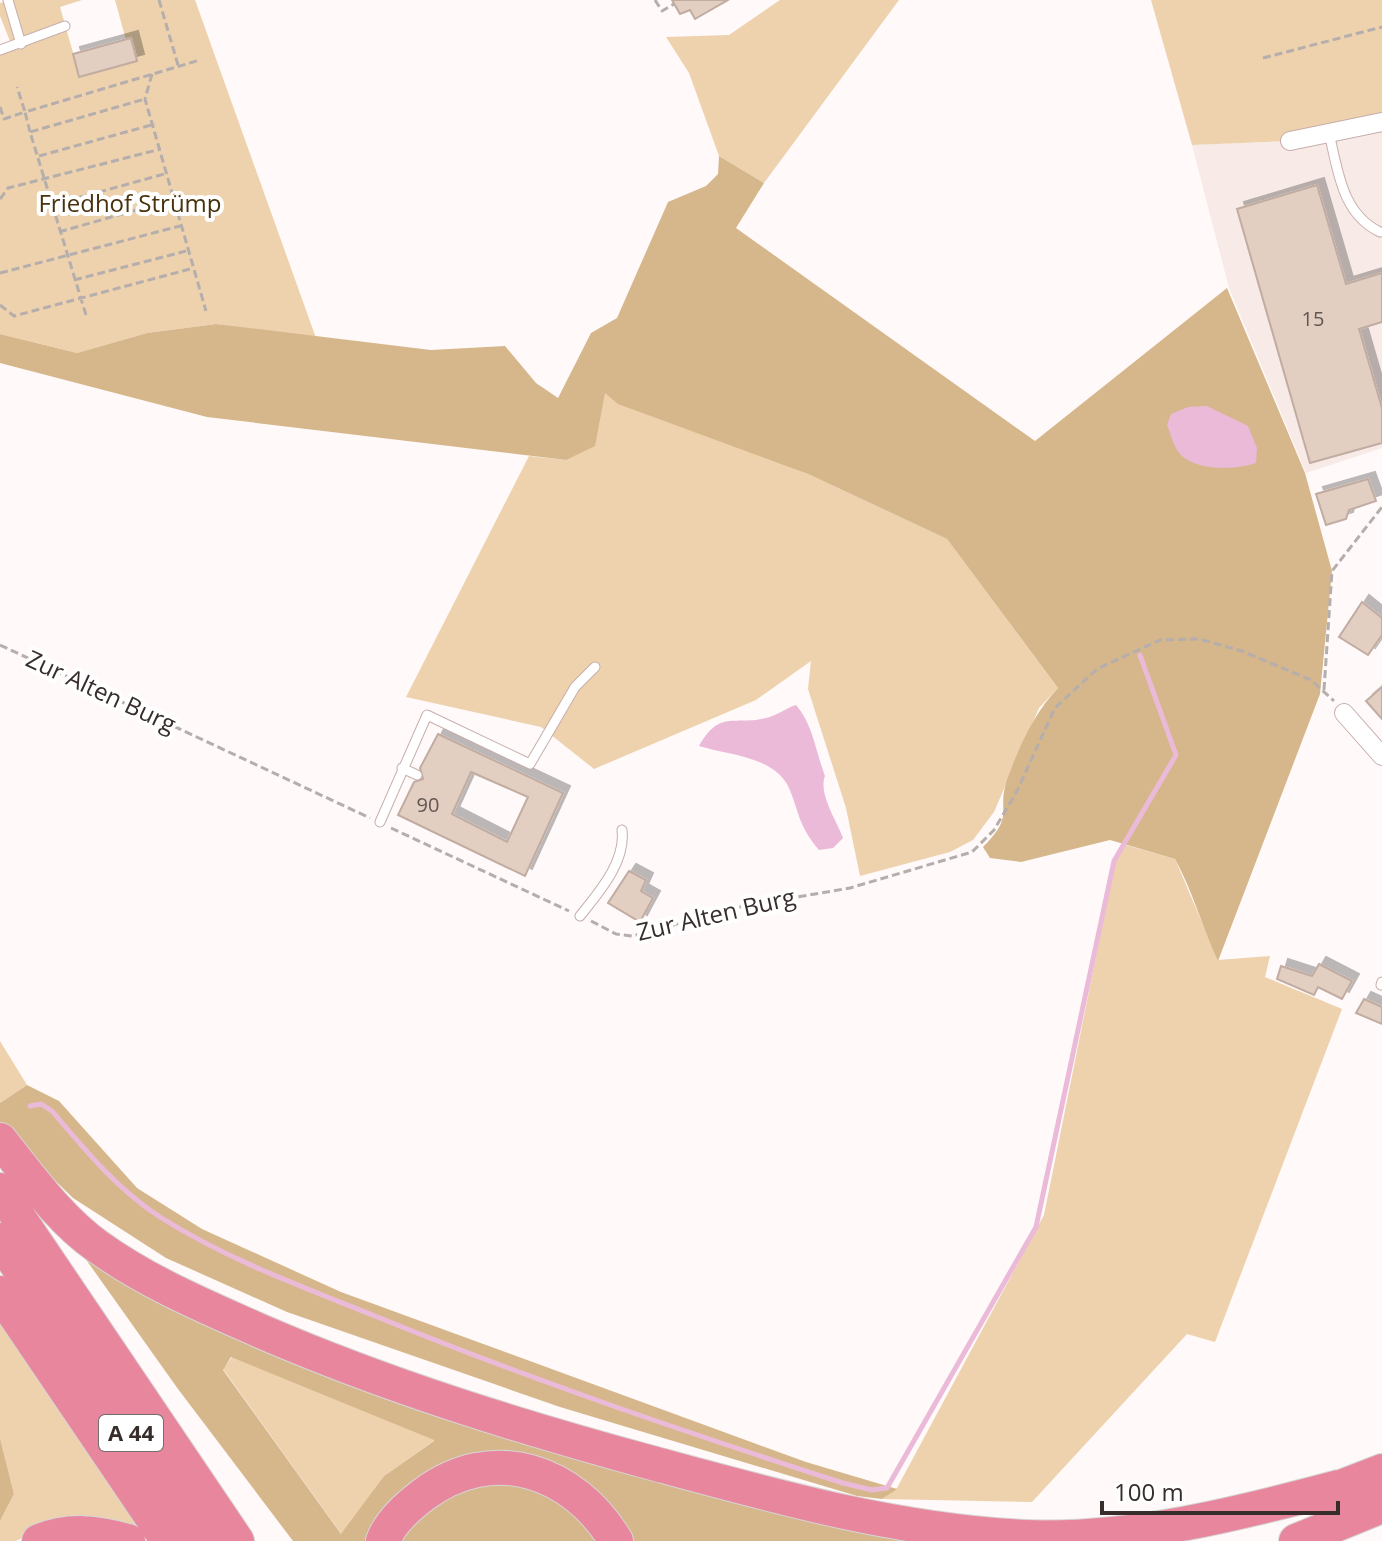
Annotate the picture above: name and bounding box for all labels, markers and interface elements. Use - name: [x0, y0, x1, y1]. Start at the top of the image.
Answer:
- park label: Friedhof Strümp: [38, 186, 222, 219]
- house number: 15: [1302, 305, 1324, 332]
- street label: Zur Alten Burg: [21, 642, 182, 740]
- house number: 90: [417, 791, 439, 818]
- street label: Zur Alten Burg: [633, 879, 798, 948]
- road number: A 44: [99, 1415, 163, 1451]
- scale bar: [1102, 1465, 1338, 1515]
- text: 100 m: [1114, 1475, 1184, 1508]

